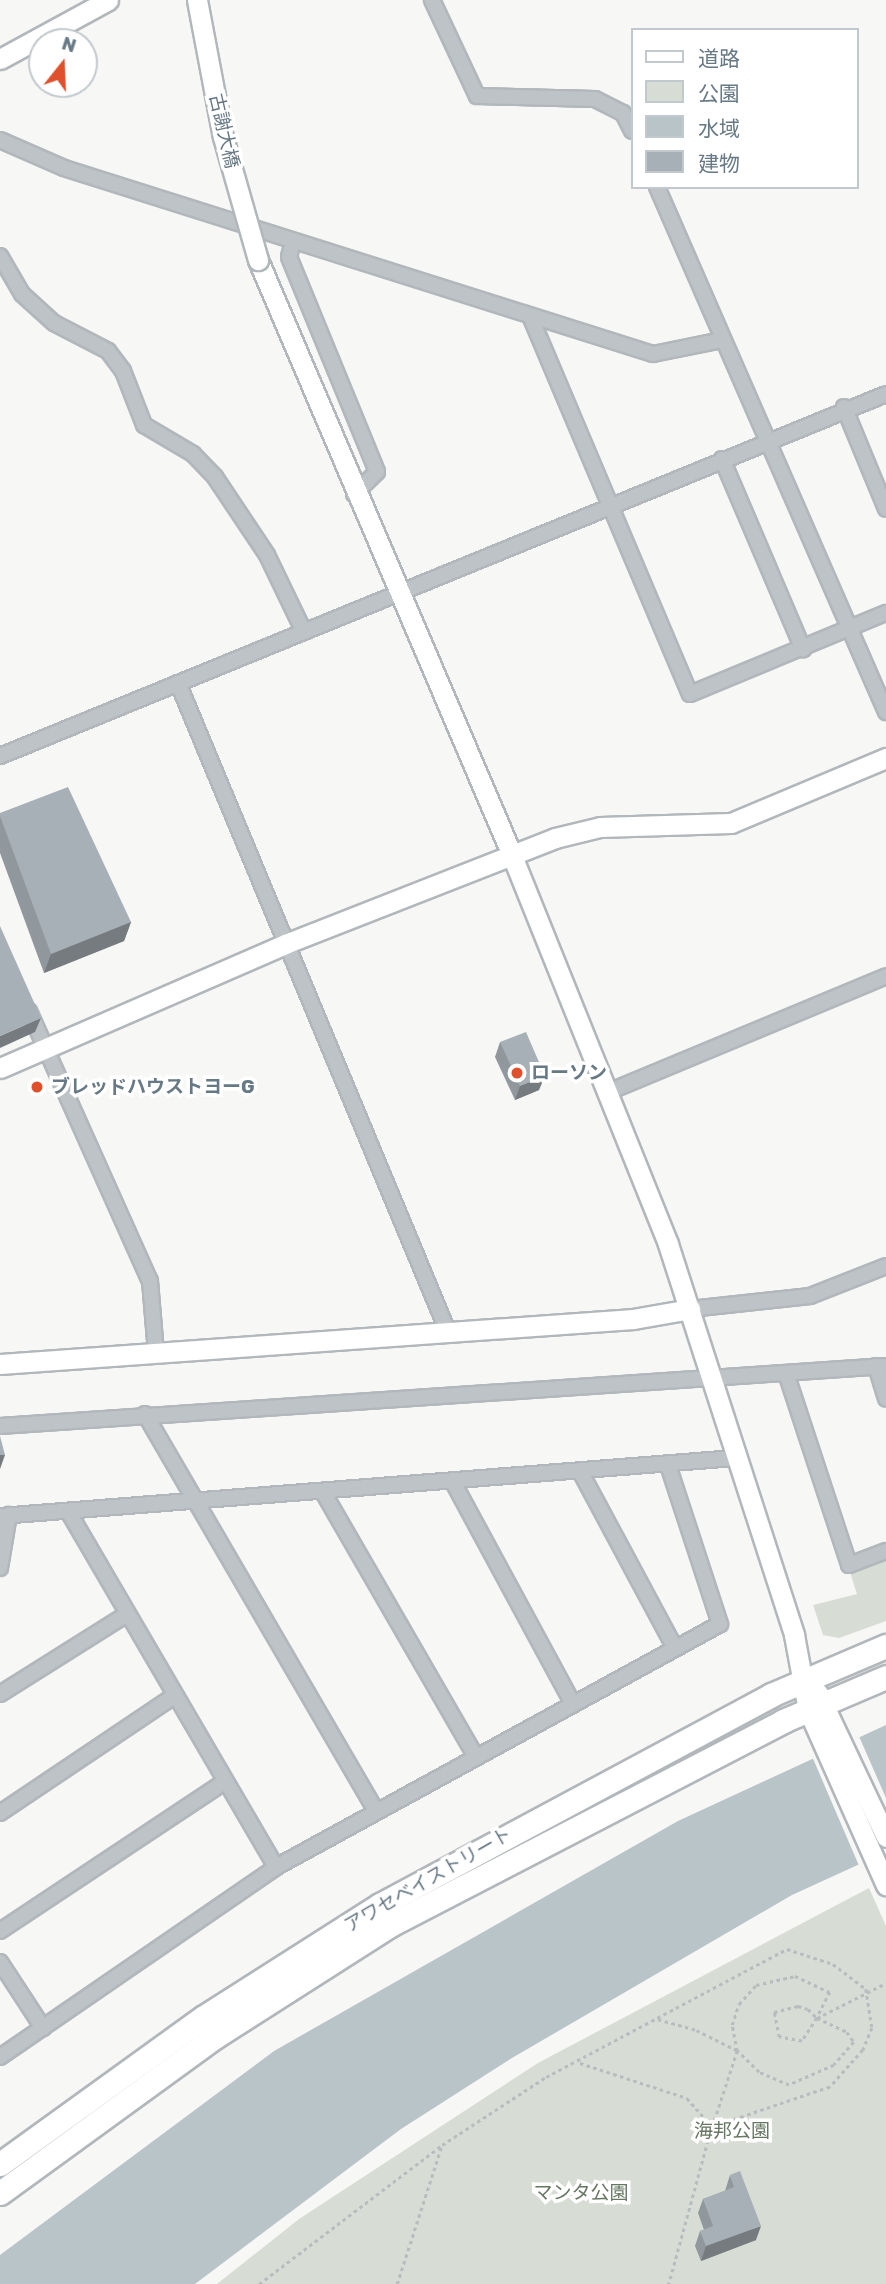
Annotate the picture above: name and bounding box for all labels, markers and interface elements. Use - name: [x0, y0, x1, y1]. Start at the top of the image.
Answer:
- north arrow: [28, 28, 98, 98]
- legend: [630, 28, 858, 189]
- text: N: [59, 31, 79, 58]
- text: 道路: [698, 46, 740, 71]
- text: 公園: [698, 81, 740, 106]
- street label: 古謝大橋: [204, 91, 244, 171]
- text: 水域: [698, 116, 740, 141]
- text: 建物: [698, 151, 740, 176]
- place label: ローソン: [531, 1062, 607, 1084]
- marker: ローソン: [509, 1065, 525, 1081]
- place label: ブレッドハウストヨーG: [51, 1076, 255, 1098]
- marker: ブレッドハウストヨーG: [29, 1079, 45, 1095]
- street label: アワセベイストリート: [340, 1823, 516, 1937]
- park label: 海邦公園: [694, 2120, 770, 2142]
- park label: マンタ公園: [534, 2182, 628, 2204]

